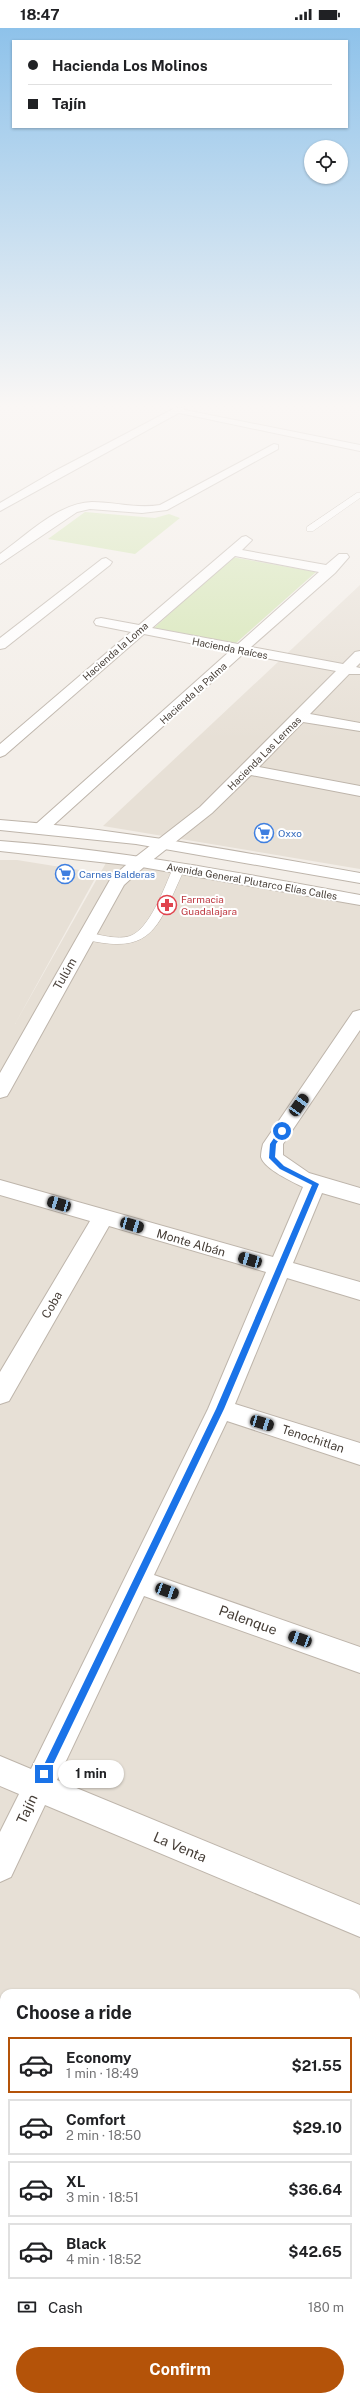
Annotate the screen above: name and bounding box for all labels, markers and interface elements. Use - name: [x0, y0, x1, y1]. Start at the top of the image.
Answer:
- text: 18:47: [20, 6, 60, 23]
- text: Hacienda Los Molinos: [52, 57, 208, 74]
- text: Tajín: [52, 95, 86, 112]
- map controls: [304, 140, 348, 184]
- button: locate: [304, 140, 348, 184]
- street label: Hacienda la Loma: [80, 619, 150, 683]
- street label: Hacienda Raíces: [191, 635, 269, 661]
- street label: Hacienda la Palma: [157, 660, 229, 726]
- street label: Hacienda Las Lermas: [225, 714, 303, 792]
- supermarket icon: Oxxo: [253, 822, 275, 844]
- place label: Oxxo: [278, 827, 302, 839]
- street label: Avenida General Plutarco Elías Calles: [166, 860, 338, 902]
- supermarket icon: Carnes Balderas: [54, 863, 76, 885]
- place label: Carnes Balderas: [79, 868, 155, 880]
- place label: Farmacia Guadalajara: [181, 893, 237, 917]
- pharmacy icon: Farmacia Guadalajara: [156, 894, 178, 916]
- street label: Tulúm: [50, 956, 80, 992]
- car: [287, 1092, 311, 1118]
- route start: [273, 1122, 291, 1140]
- car: [46, 1195, 72, 1213]
- car: [119, 1216, 145, 1234]
- street label: Monte Albán: [155, 1227, 227, 1260]
- car: [237, 1251, 263, 1269]
- street label: Coba: [39, 1289, 65, 1321]
- car: [249, 1414, 275, 1432]
- street label: Tenochitlan: [280, 1422, 346, 1456]
- car: [154, 1581, 180, 1601]
- street label: Palenque: [217, 1602, 279, 1638]
- car: [287, 1629, 313, 1649]
- callout: 1 min: [58, 1760, 124, 1788]
- route end: [35, 1765, 53, 1783]
- text: 1 min: [75, 1766, 107, 1781]
- street label: Tajín: [13, 1792, 41, 1826]
- street label: La Venta: [151, 1829, 209, 1865]
- text: Choose a ride: [16, 2002, 132, 2023]
- icon: car: [18, 2047, 54, 2083]
- text: Economy: [66, 2049, 131, 2066]
- text: $21.55: [292, 2057, 342, 2074]
- text: 1 min · 18:49: [66, 2066, 139, 2081]
- icon: car: [18, 2109, 54, 2145]
- text: Comfort: [66, 2111, 126, 2128]
- text: $29.10: [292, 2119, 342, 2136]
- text: 2 min · 18:50: [66, 2128, 141, 2143]
- icon: car: [18, 2171, 54, 2207]
- text: XL: [66, 2173, 85, 2190]
- text: $36.64: [288, 2181, 342, 2198]
- text: 3 min · 18:51: [66, 2190, 139, 2205]
- icon: car: [18, 2233, 54, 2269]
- text: Black: [66, 2235, 106, 2252]
- text: $42.65: [288, 2243, 342, 2260]
- text: 4 min · 18:52: [66, 2252, 141, 2267]
- icon: cash: [16, 2296, 38, 2318]
- text: Cash: [48, 2299, 83, 2316]
- text: 180 m: [308, 2300, 344, 2315]
- button: Confirm: [16, 2347, 344, 2393]

